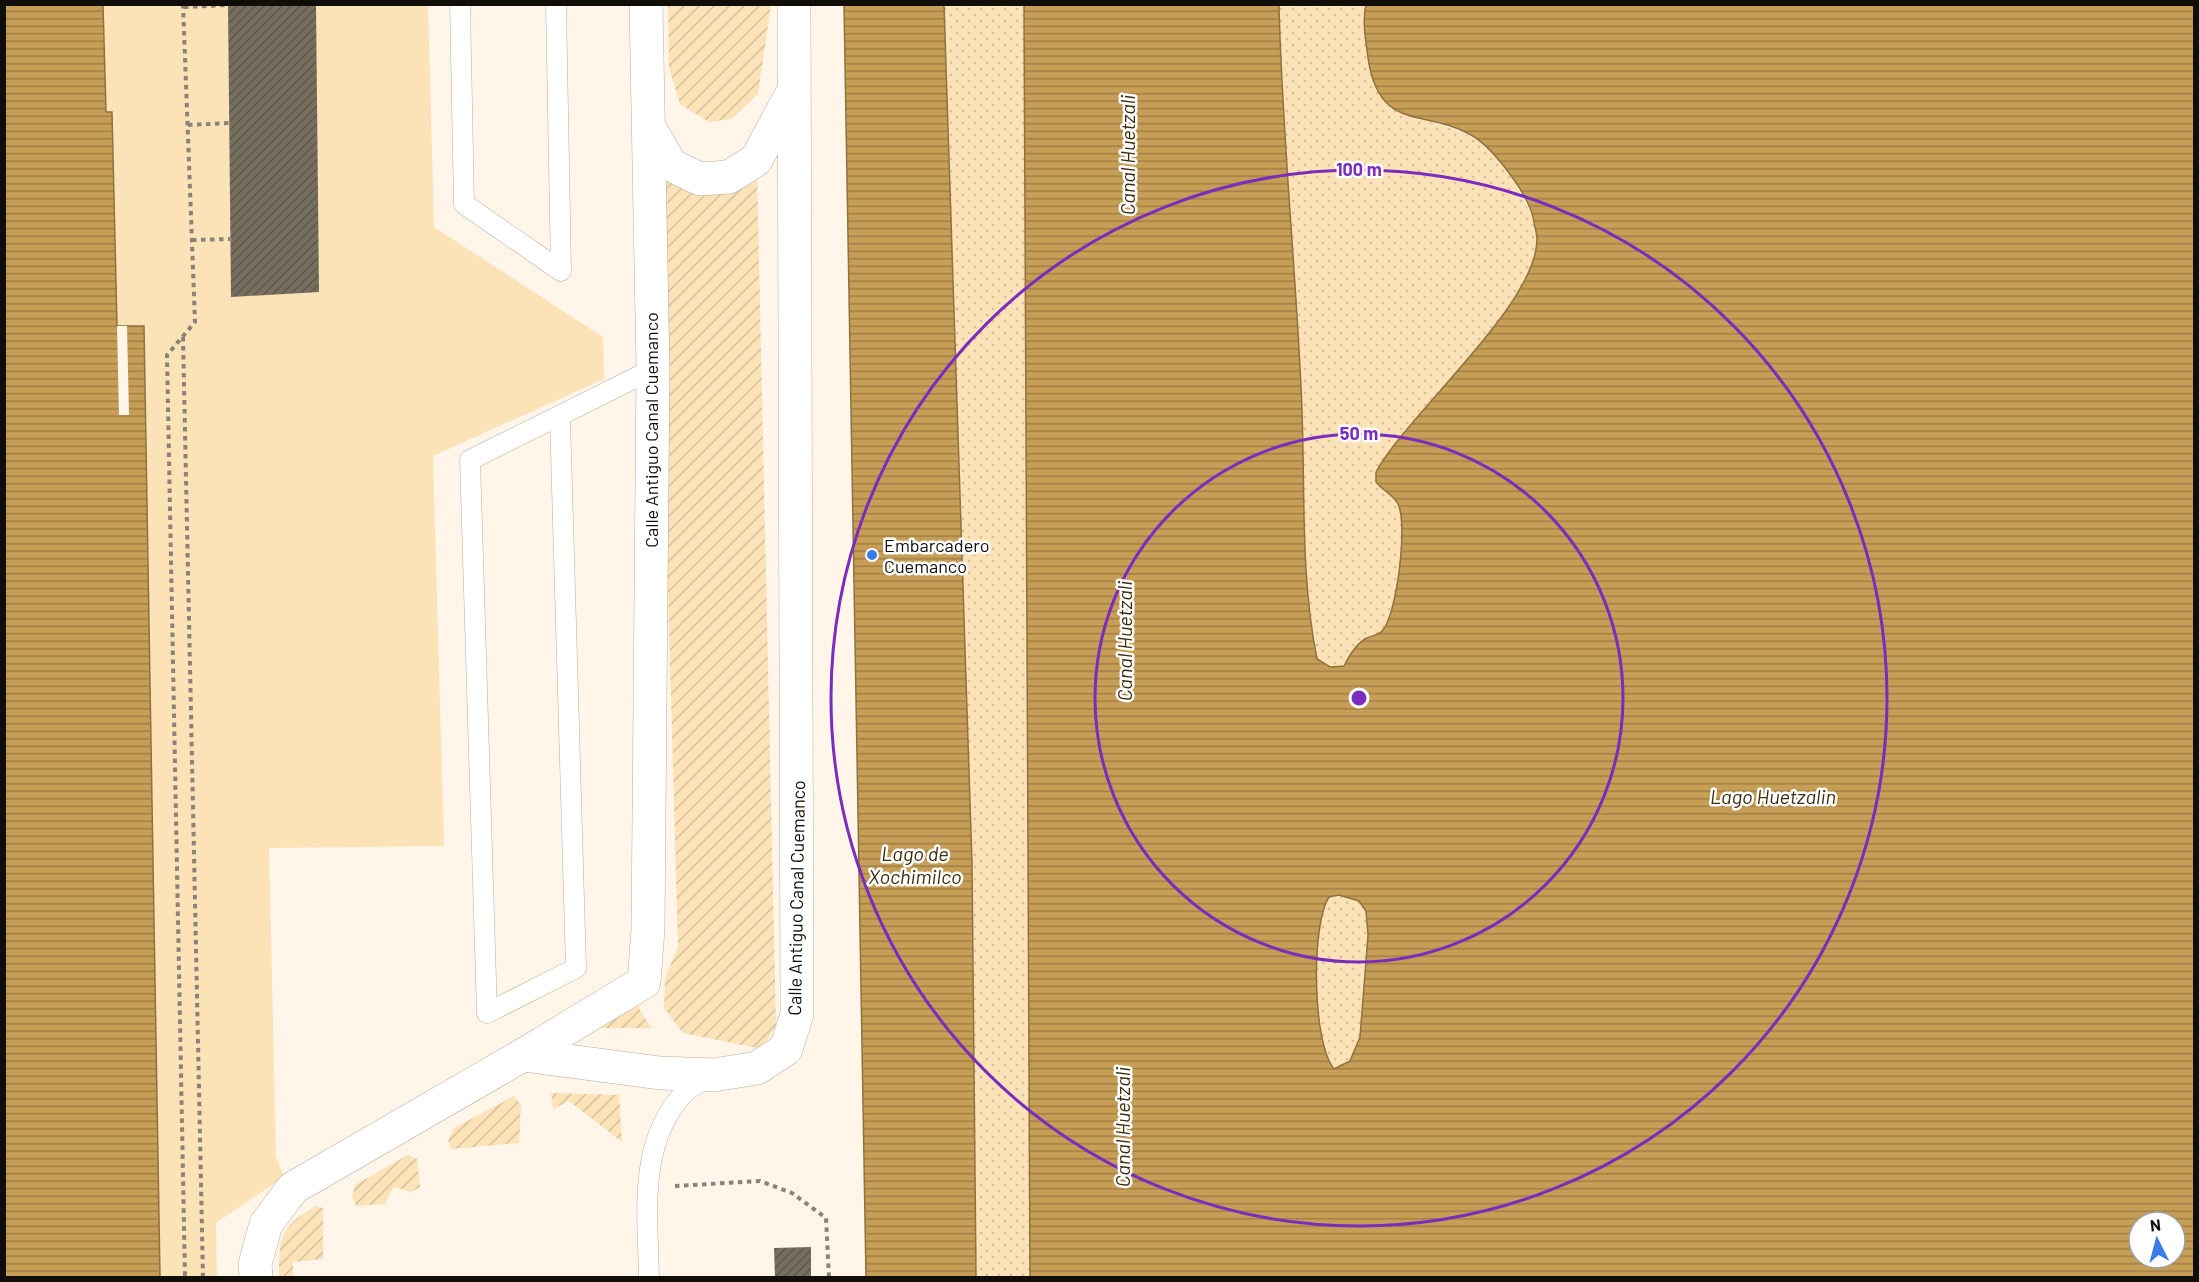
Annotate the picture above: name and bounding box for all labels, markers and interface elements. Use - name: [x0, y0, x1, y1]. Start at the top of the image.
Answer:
- water label: Canal Huetzali: [1115, 95, 1139, 215]
- text: 100 m: [1336, 158, 1382, 180]
- street label: Calle Antiguo Canal Cuemanco: [640, 312, 662, 548]
- text: 50 m: [1340, 422, 1378, 444]
- place label: Embarcadero Cuemanco: [884, 534, 990, 577]
- marker: Embarcadero Cuemanco: [865, 548, 879, 562]
- water label: Canal Huetzali: [1112, 581, 1136, 701]
- centre of rings: [1349, 688, 1369, 708]
- street label: Calle Antiguo Canal Cuemanco: [783, 780, 809, 1016]
- water label: Lago Huetzalin: [1710, 784, 1836, 808]
- water label: Lago de Xochimilco: [868, 841, 962, 888]
- water label: Canal Huetzali: [1110, 1067, 1134, 1187]
- north arrow: [2127, 1210, 2187, 1270]
- text: N: [2149, 1215, 2162, 1235]

